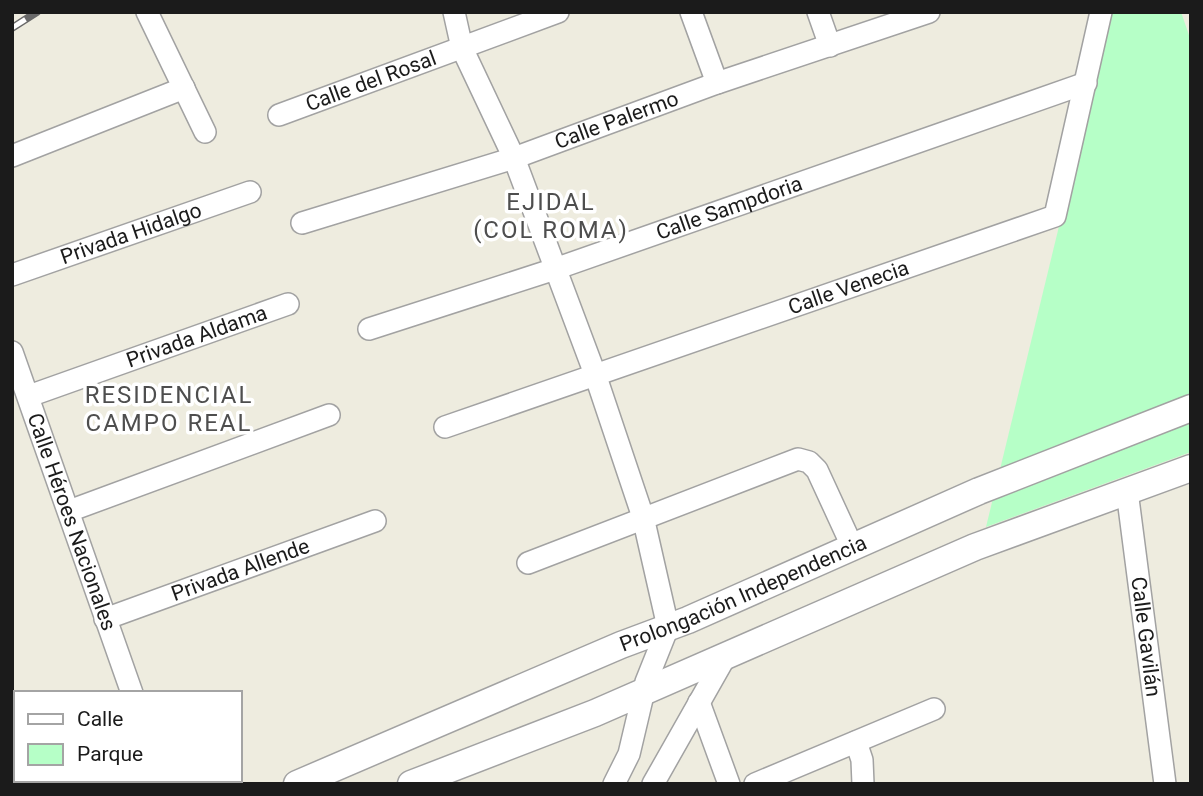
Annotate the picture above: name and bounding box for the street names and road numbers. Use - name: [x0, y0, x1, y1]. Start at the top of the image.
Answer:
- street label: Calle del Rosal: [302, 46, 440, 116]
- street label: Calle Palermo: [551, 86, 682, 154]
- street label: Calle Sampdoria: [653, 171, 805, 245]
- street label: Privada Hidalgo: [57, 198, 205, 269]
- street label: Calle Venecia: [785, 255, 912, 319]
- street label: Privada Aldama: [123, 300, 270, 372]
- street label: Calle Héroes Nacionales: [22, 410, 121, 634]
- street label: Prolongación Independencia: [616, 530, 870, 656]
- street label: Privada Allende: [168, 534, 313, 606]
- street label: Calle Gavilán: [1126, 575, 1166, 698]

